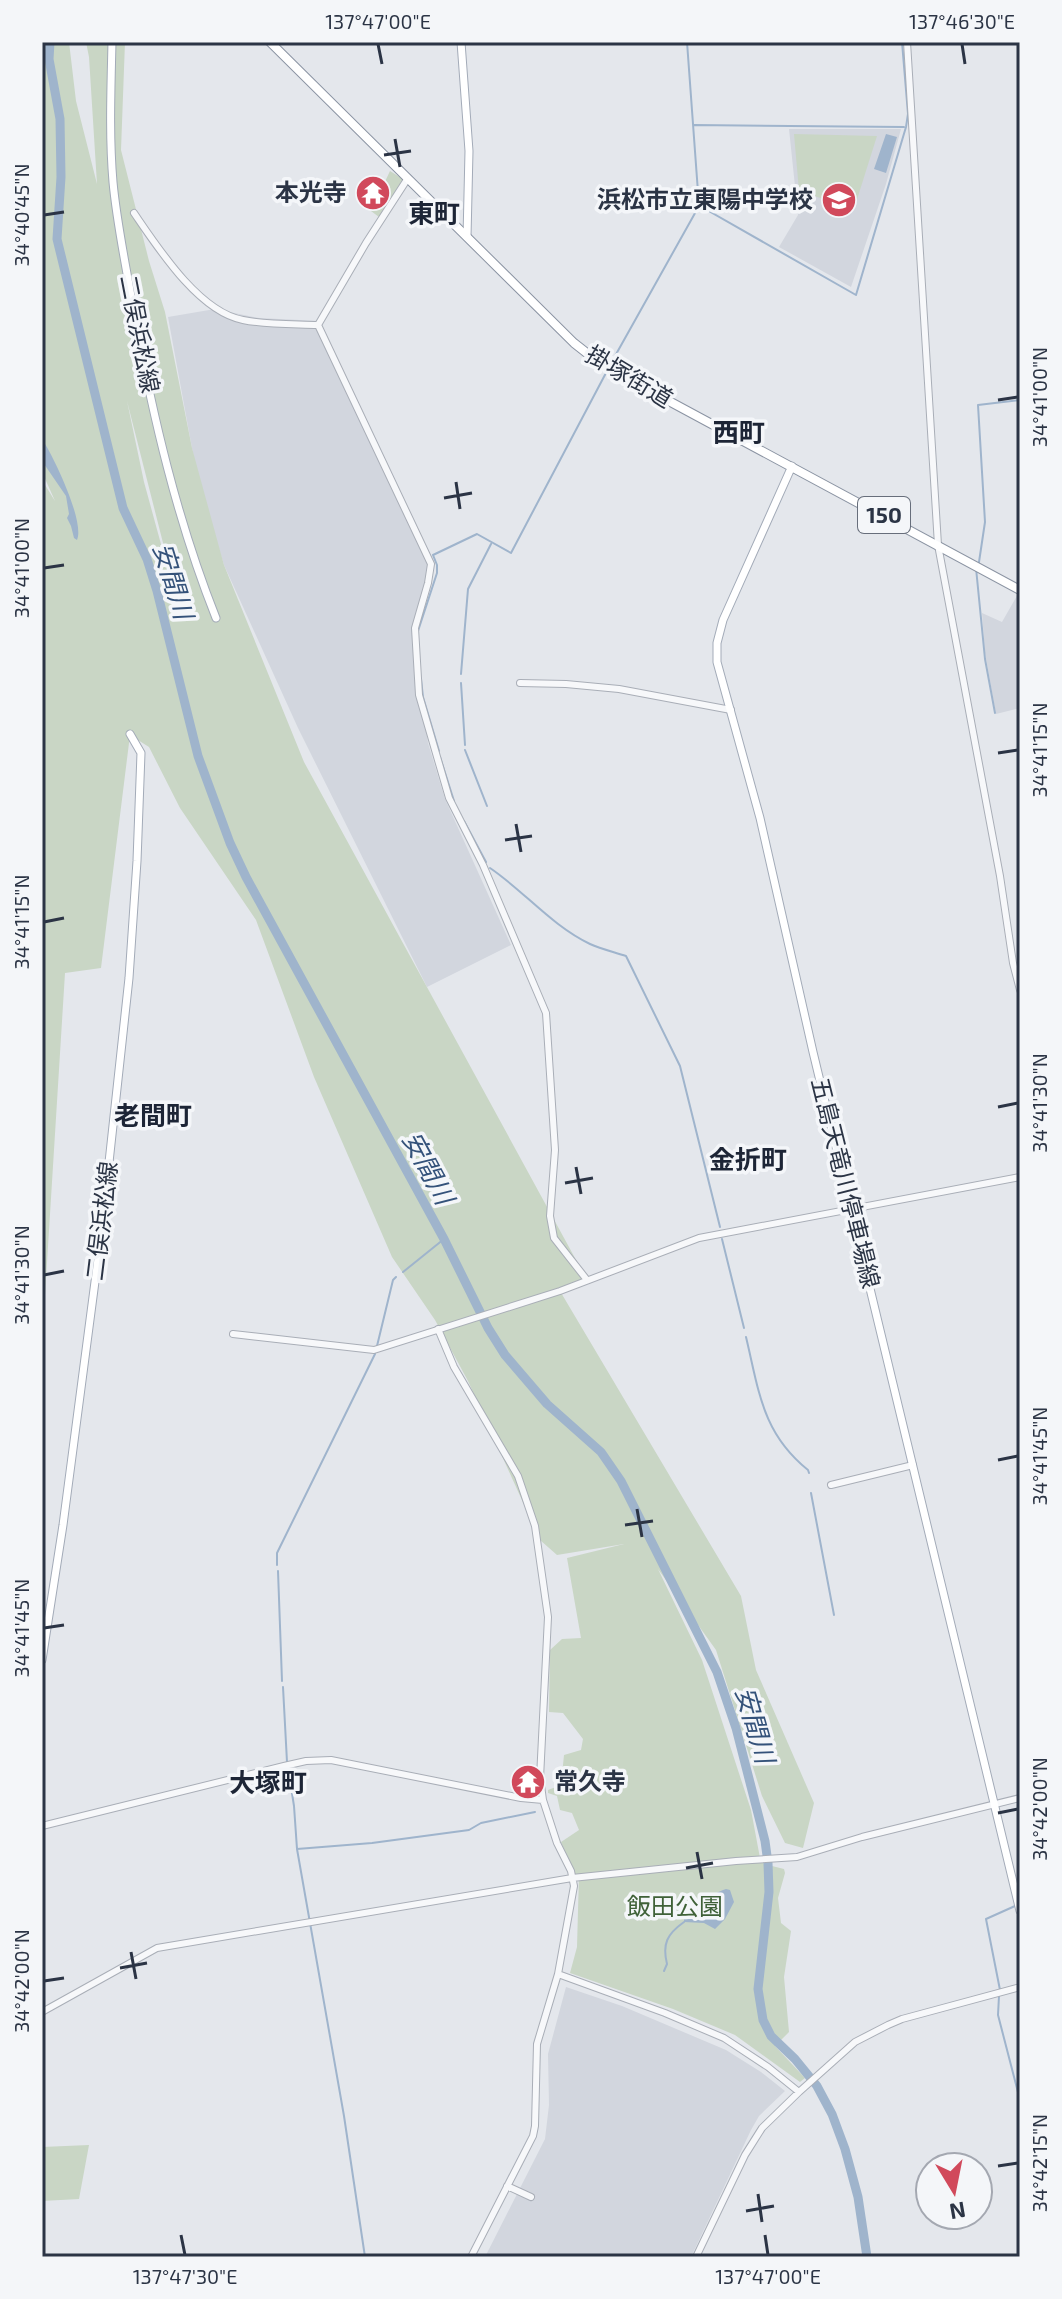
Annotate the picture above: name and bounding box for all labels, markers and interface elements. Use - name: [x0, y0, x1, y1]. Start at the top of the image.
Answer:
- text: 137°47'00"E: [325, 9, 431, 33]
- text: 137°46'30"E: [909, 9, 1015, 33]
- text: 34°40'45"N: [9, 164, 33, 267]
- temple icon: 本光寺: [354, 174, 392, 212]
- place label: 本光寺: [275, 177, 347, 206]
- school or university icon: 浜松市立東陽中学校: [820, 181, 858, 219]
- place label: 浜松市立東陽中学校: [597, 184, 813, 213]
- district label: 東町: [408, 197, 460, 228]
- street label: 二俣浜松線: [115, 272, 166, 395]
- street label: 掛塚街道: [581, 339, 678, 413]
- text: 34°41'00"N: [1027, 347, 1051, 447]
- district label: 西町: [713, 416, 765, 447]
- road number: 150: [858, 497, 910, 533]
- text: 34°41'00"N: [9, 518, 33, 618]
- water label: 安間川: [148, 539, 202, 625]
- text: 34°41'15"N: [1027, 703, 1051, 797]
- text: 34°41'15"N: [9, 875, 33, 969]
- text: 34°41'30"N: [1027, 1053, 1051, 1153]
- street label: 五島天竜川停車場線: [806, 1074, 887, 1291]
- district label: 老間町: [114, 1099, 192, 1130]
- water label: 安間川: [397, 1126, 463, 1212]
- district label: 金折町: [709, 1143, 787, 1174]
- street label: 二俣浜松線: [79, 1159, 122, 1282]
- text: 34°41'30"N: [9, 1225, 33, 1325]
- text: 34°41'45"N: [1027, 1407, 1051, 1505]
- text: 34°41'45"N: [9, 1579, 33, 1677]
- water label: 安間川: [731, 1683, 783, 1769]
- text: 34°42'00"N: [1027, 1757, 1051, 1861]
- temple icon: 常久寺: [509, 1763, 547, 1801]
- district label: 大塚町: [229, 1766, 307, 1797]
- place label: 常久寺: [554, 1766, 626, 1795]
- park label: 飯田公園: [627, 1891, 723, 1920]
- text: 34°42'00"N: [9, 1929, 33, 2033]
- text: 34°42'15"N: [1027, 2114, 1051, 2212]
- north arrow: [914, 2151, 994, 2231]
- text: N: [948, 2197, 968, 2226]
- text: 137°47'30"E: [133, 2264, 237, 2288]
- text: 137°47'00"E: [715, 2264, 821, 2288]

